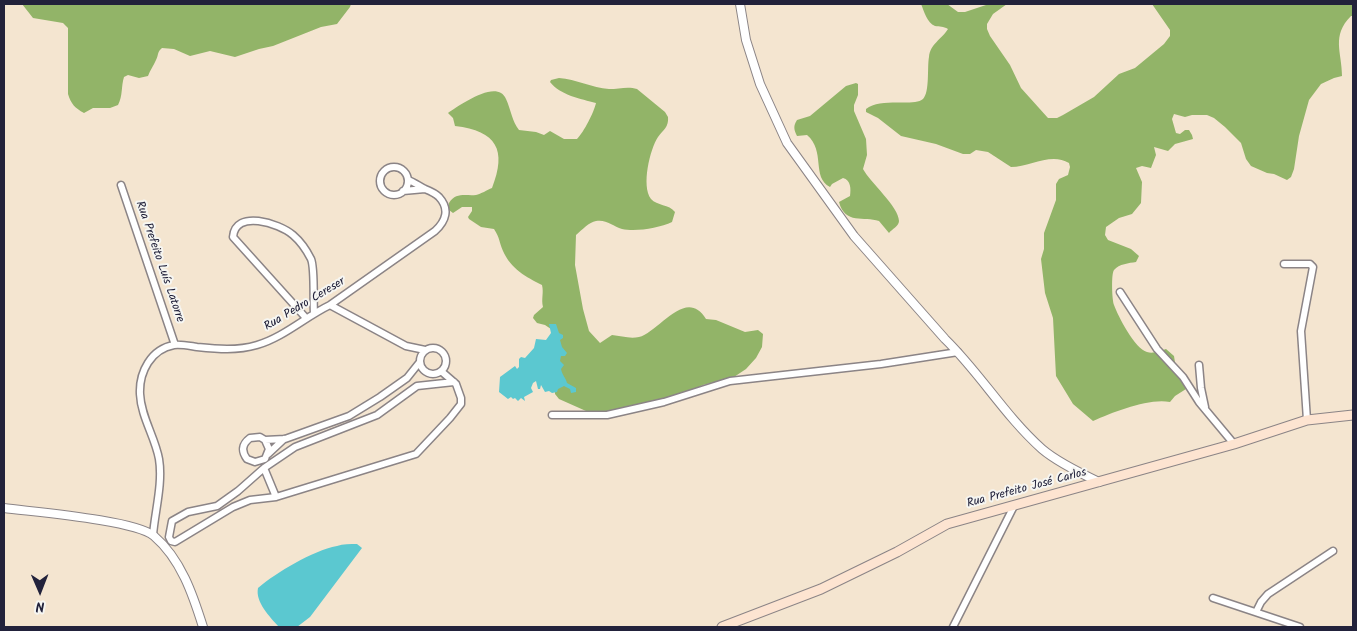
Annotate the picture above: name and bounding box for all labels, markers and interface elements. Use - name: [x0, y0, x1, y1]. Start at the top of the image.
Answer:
- street label: Rua Prefeito Luís Latorre: [131, 199, 187, 325]
- street label: Rua Pedro Cereser: [262, 275, 348, 335]
- street label: Rua Prefeito José Carlos: [966, 466, 1088, 512]
- north arrow: [15, 566, 65, 616]
- text: N: [36, 595, 45, 617]

